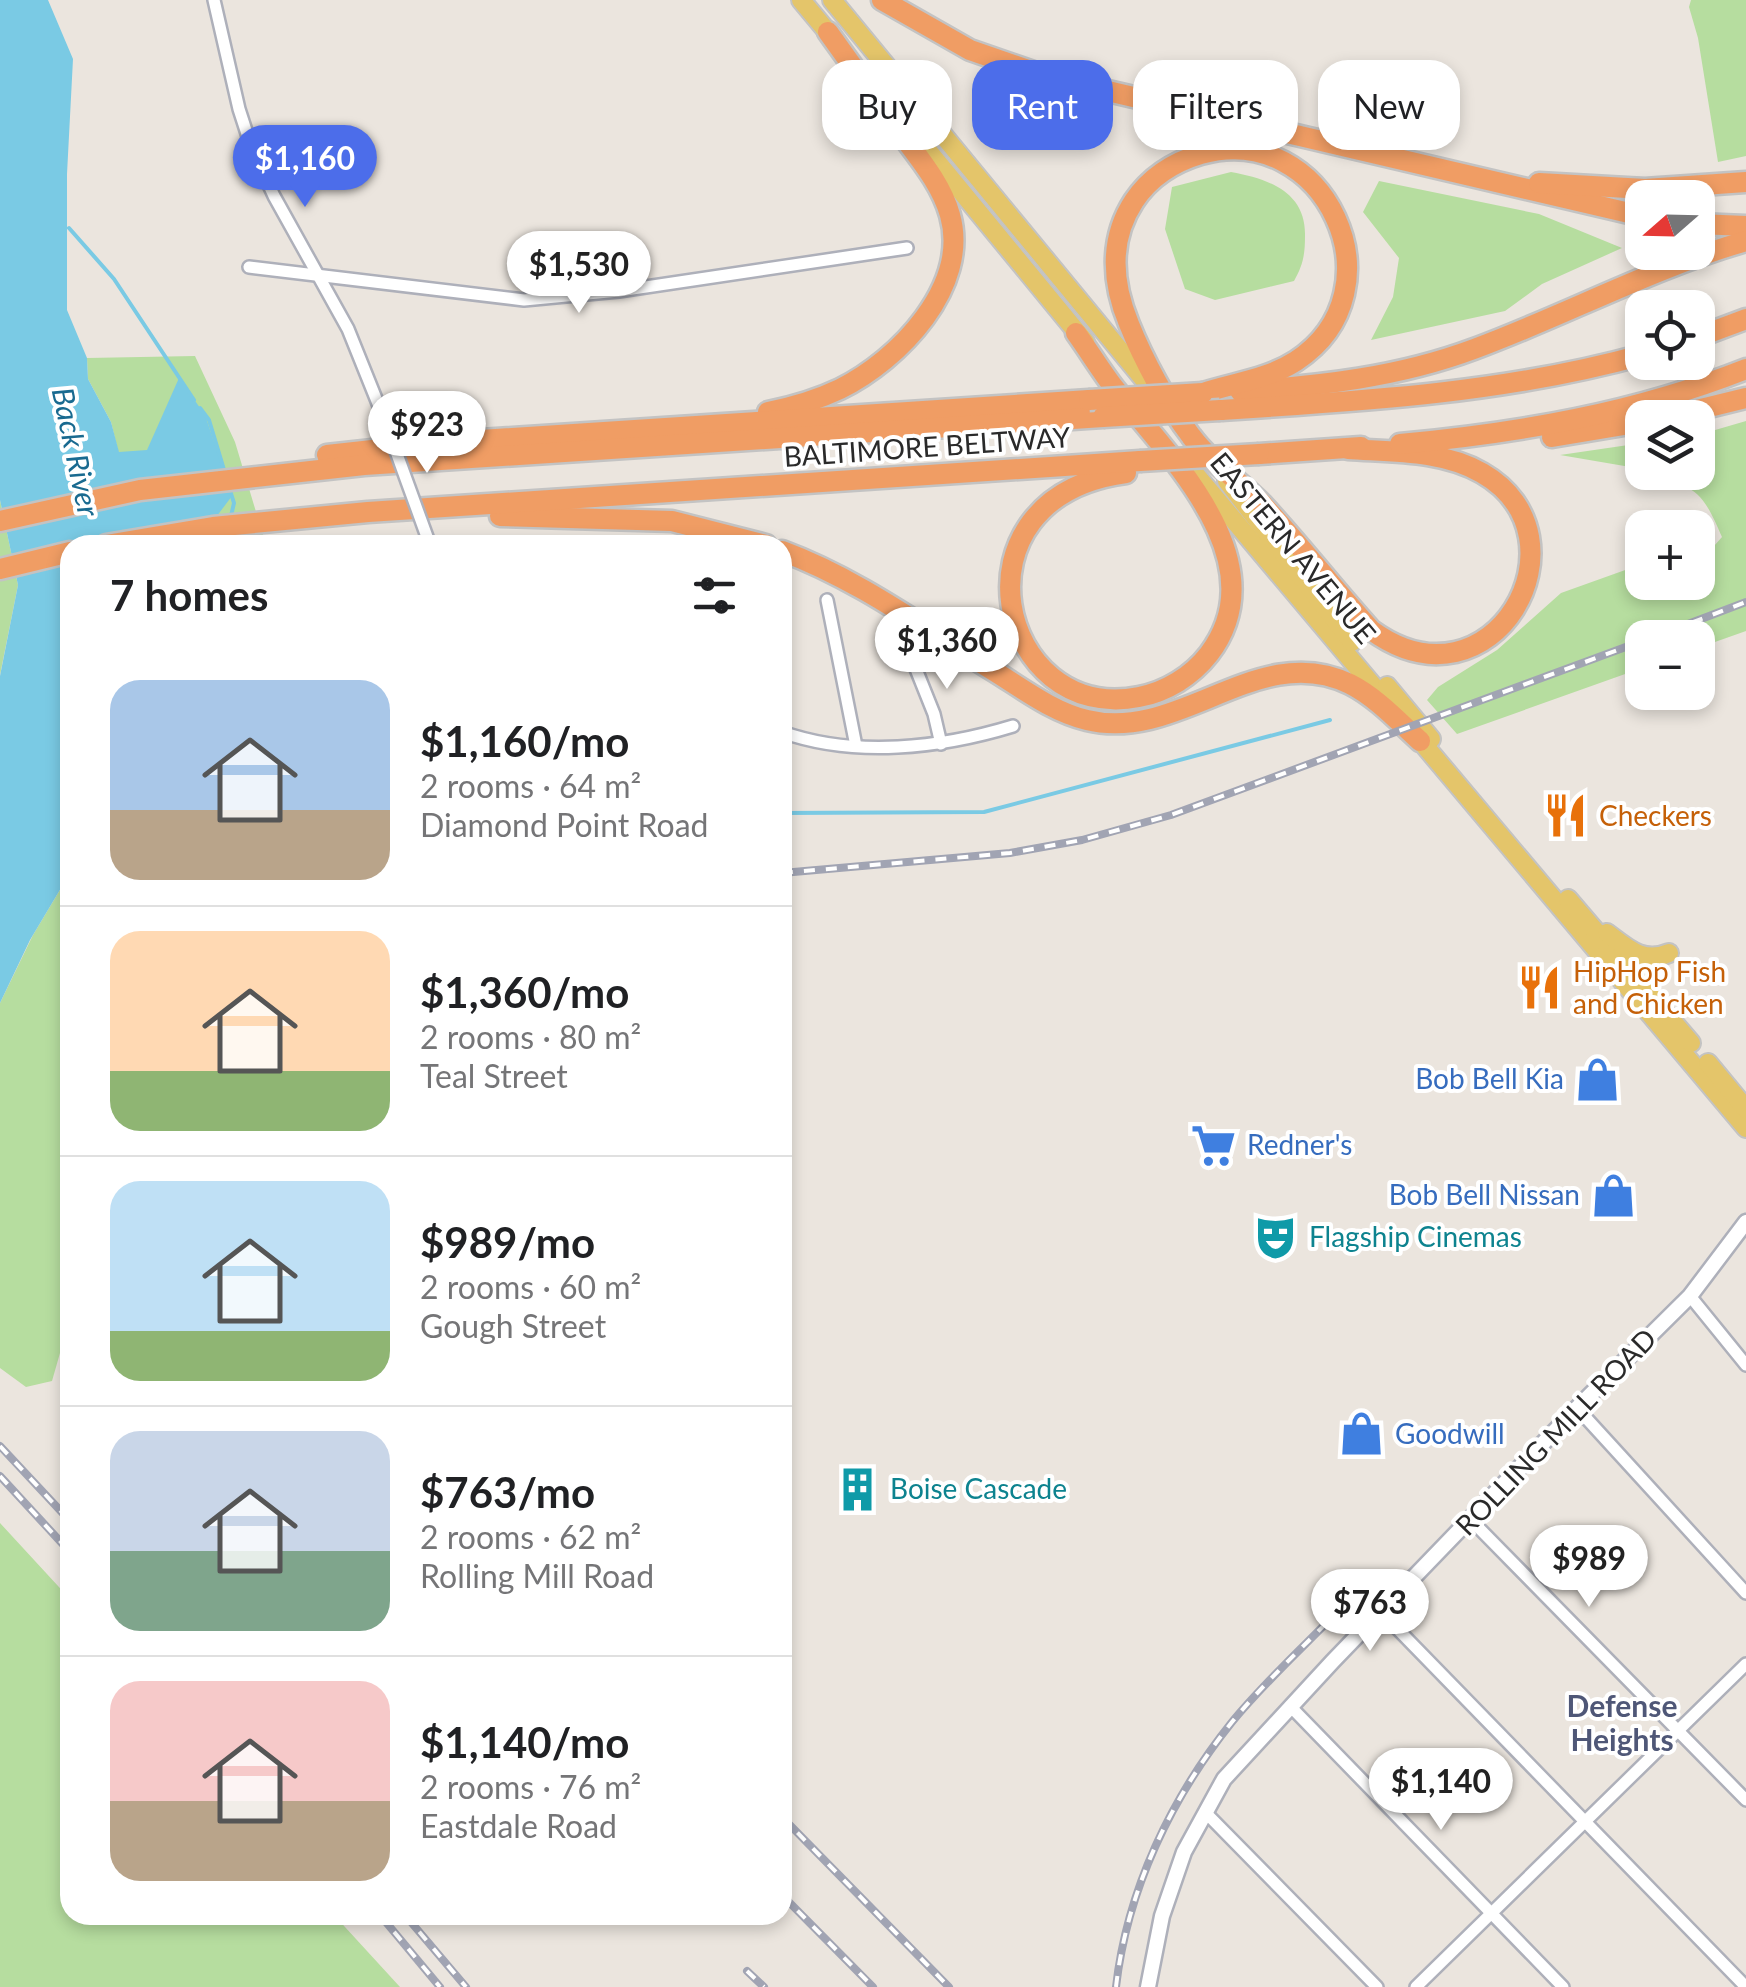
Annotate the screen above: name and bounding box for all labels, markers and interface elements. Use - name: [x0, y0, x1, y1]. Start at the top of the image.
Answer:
- chip: Buy: [822, 60, 952, 150]
- chip: Rent: [972, 60, 1113, 150]
- chip: Filters: [1133, 60, 1298, 150]
- chip: New: [1318, 60, 1460, 150]
- pin: $1,160: [224, 125, 386, 210]
- text: $1,160: [255, 138, 355, 177]
- north arrow: [1625, 180, 1715, 270]
- map controls: [1625, 180, 1715, 710]
- pin: $1,530: [498, 231, 660, 316]
- text: $1,530: [529, 244, 629, 283]
- button: locate: [1625, 290, 1715, 380]
- water label: Back River: [46, 384, 108, 520]
- pin: $923: [368, 391, 486, 476]
- button: layers: [1625, 400, 1715, 490]
- text: $923: [390, 404, 464, 443]
- street label: BALTIMORE BELTWAY: [783, 419, 1072, 473]
- street label: EASTERN AVENUE: [1204, 445, 1384, 650]
- button: +: [1625, 510, 1715, 600]
- icon: filters: [687, 568, 742, 623]
- text: 7 homes: [110, 570, 268, 620]
- pin: $1,360: [866, 607, 1028, 692]
- text: $1,360: [897, 620, 997, 659]
- button: −: [1625, 620, 1715, 710]
- text: $1,160/mo: [420, 716, 629, 766]
- icon: home: [190, 720, 310, 840]
- text: 2 rooms · 64 m²: [420, 766, 641, 805]
- restaurant icon: Checkers: [1542, 792, 1590, 840]
- place label: Checkers: [1599, 798, 1712, 832]
- text: Diamond Point Road: [420, 805, 709, 844]
- place label: HipHop Fish and Chicken: [1573, 954, 1726, 1020]
- restaurant icon: HipHop Fish and Chicken: [1516, 964, 1564, 1012]
- text: $1,360/mo: [420, 967, 629, 1017]
- icon: home: [190, 971, 310, 1091]
- text: 2 rooms · 80 m²: [420, 1017, 641, 1056]
- shop icon: Bob Bell Kia: [1573, 1055, 1621, 1103]
- text: Teal Street: [420, 1056, 568, 1095]
- place label: Bob Bell Kia: [1415, 1061, 1564, 1095]
- supermarket icon: Redner's: [1190, 1121, 1238, 1169]
- place label: Redner's: [1247, 1127, 1352, 1161]
- shop icon: Bob Bell Nissan: [1589, 1171, 1637, 1219]
- place label: Bob Bell Nissan: [1389, 1177, 1580, 1211]
- theatre icon: Flagship Cinemas: [1252, 1213, 1300, 1261]
- text: $989/mo: [420, 1217, 595, 1267]
- place label: Flagship Cinemas: [1309, 1219, 1522, 1253]
- icon: home: [190, 1221, 310, 1341]
- text: 2 rooms · 60 m²: [420, 1267, 641, 1306]
- text: Gough Street: [420, 1306, 606, 1345]
- street label: ROLLING MILL ROAD: [1448, 1321, 1663, 1542]
- shop icon: Goodwill: [1338, 1410, 1386, 1458]
- place label: Goodwill: [1395, 1416, 1505, 1450]
- building icon: Boise Cascade: [833, 1465, 881, 1513]
- text: $763/mo: [420, 1467, 595, 1517]
- icon: home: [190, 1471, 310, 1591]
- place label: Boise Cascade: [890, 1471, 1067, 1505]
- text: 2 rooms · 62 m²: [420, 1517, 641, 1556]
- pin: $989: [1530, 1525, 1648, 1610]
- text: $989: [1552, 1538, 1626, 1577]
- text: Rolling Mill Road: [420, 1556, 654, 1595]
- pin: $763: [1311, 1569, 1429, 1654]
- text: $763: [1333, 1582, 1407, 1621]
- district label: Defense Heights: [1567, 1687, 1677, 1757]
- text: $1,140/mo: [420, 1717, 629, 1767]
- icon: home: [190, 1721, 310, 1841]
- pin: $1,140: [1360, 1748, 1522, 1833]
- text: $1,140: [1391, 1761, 1491, 1800]
- text: 2 rooms · 76 m²: [420, 1767, 641, 1806]
- text: Eastdale Road: [420, 1806, 617, 1845]

